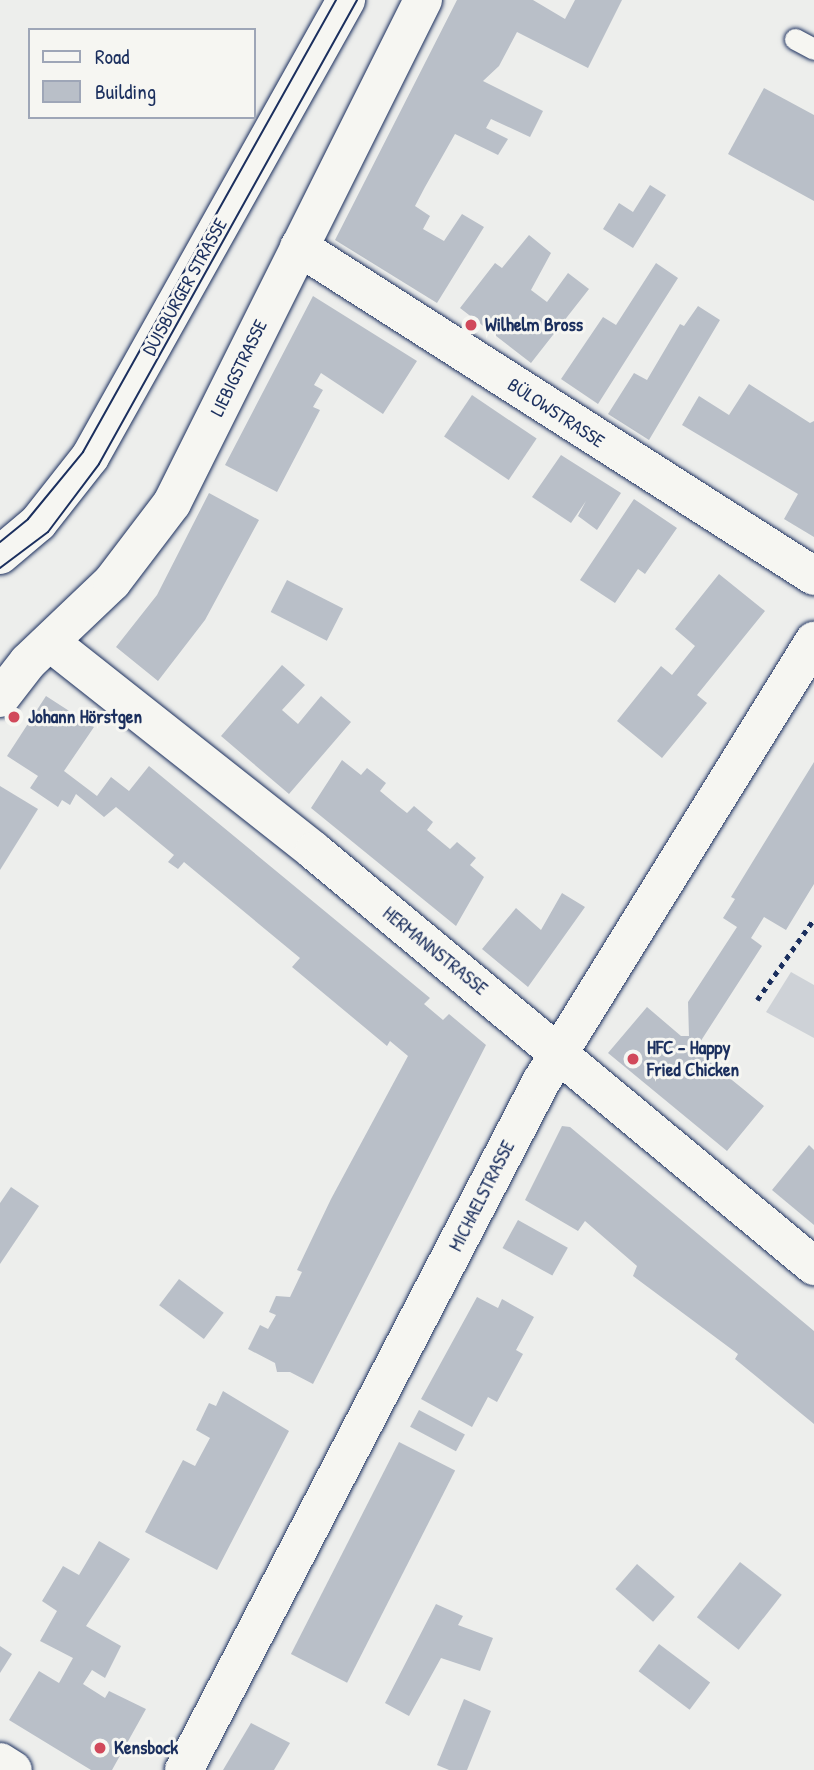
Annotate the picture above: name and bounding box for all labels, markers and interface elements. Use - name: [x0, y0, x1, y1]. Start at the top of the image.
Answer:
- legend: [28, 28, 256, 119]
- text: Road: [95, 42, 129, 71]
- text: Building: [95, 77, 156, 106]
- street label: DUISBURGER STRASSE: [138, 214, 232, 360]
- place label: Wilhelm Bross: [485, 314, 583, 336]
- street label: LIEBIGSTRASSE: [206, 316, 272, 420]
- marker: Wilhelm Bross: [463, 317, 479, 333]
- street label: BÜLOWSTRASSE: [503, 373, 609, 453]
- place label: Johann Hörstgen: [28, 706, 142, 728]
- marker: Johann Hörstgen: [6, 709, 22, 725]
- street label: HERMANNSTRASSE: [378, 902, 492, 1000]
- place label: HFC - Happy Fried Chicken: [647, 1037, 739, 1081]
- marker: HFC - Happy Fried Chicken: [625, 1051, 641, 1067]
- street label: MICHAELSTRASSE: [444, 1137, 520, 1255]
- place label: Kensbock: [114, 1737, 178, 1759]
- marker: Kensbock: [92, 1740, 108, 1756]

